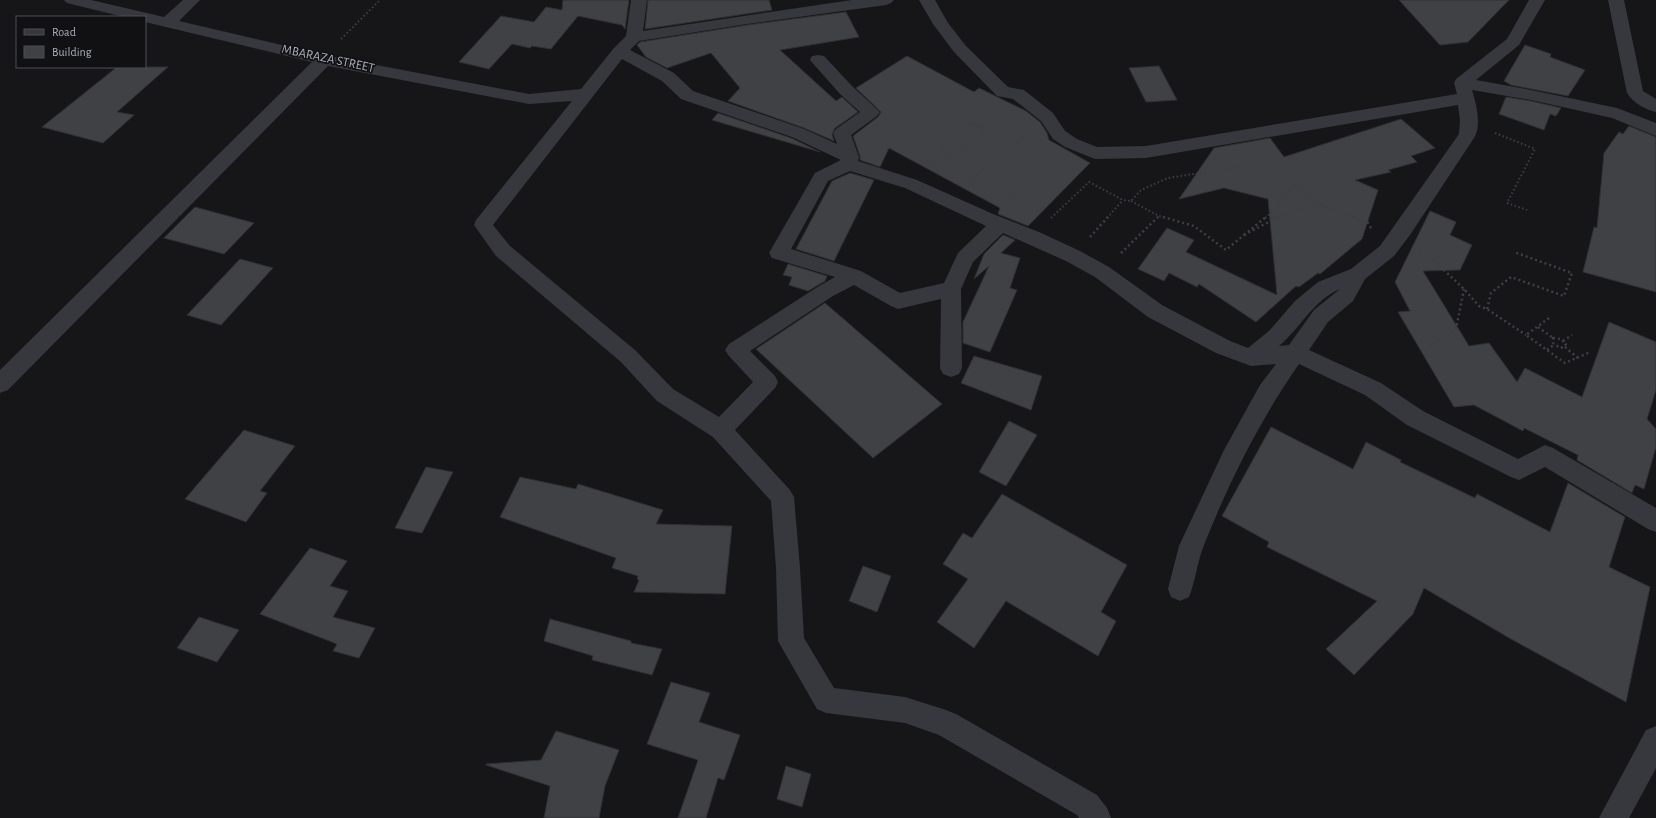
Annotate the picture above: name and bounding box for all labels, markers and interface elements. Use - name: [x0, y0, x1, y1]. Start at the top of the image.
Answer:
- legend: [16, 16, 146, 68]
- text: Road: [52, 26, 76, 38]
- street label: MBARAZA STREET: [280, 43, 376, 75]
- text: Building: [52, 46, 92, 58]

